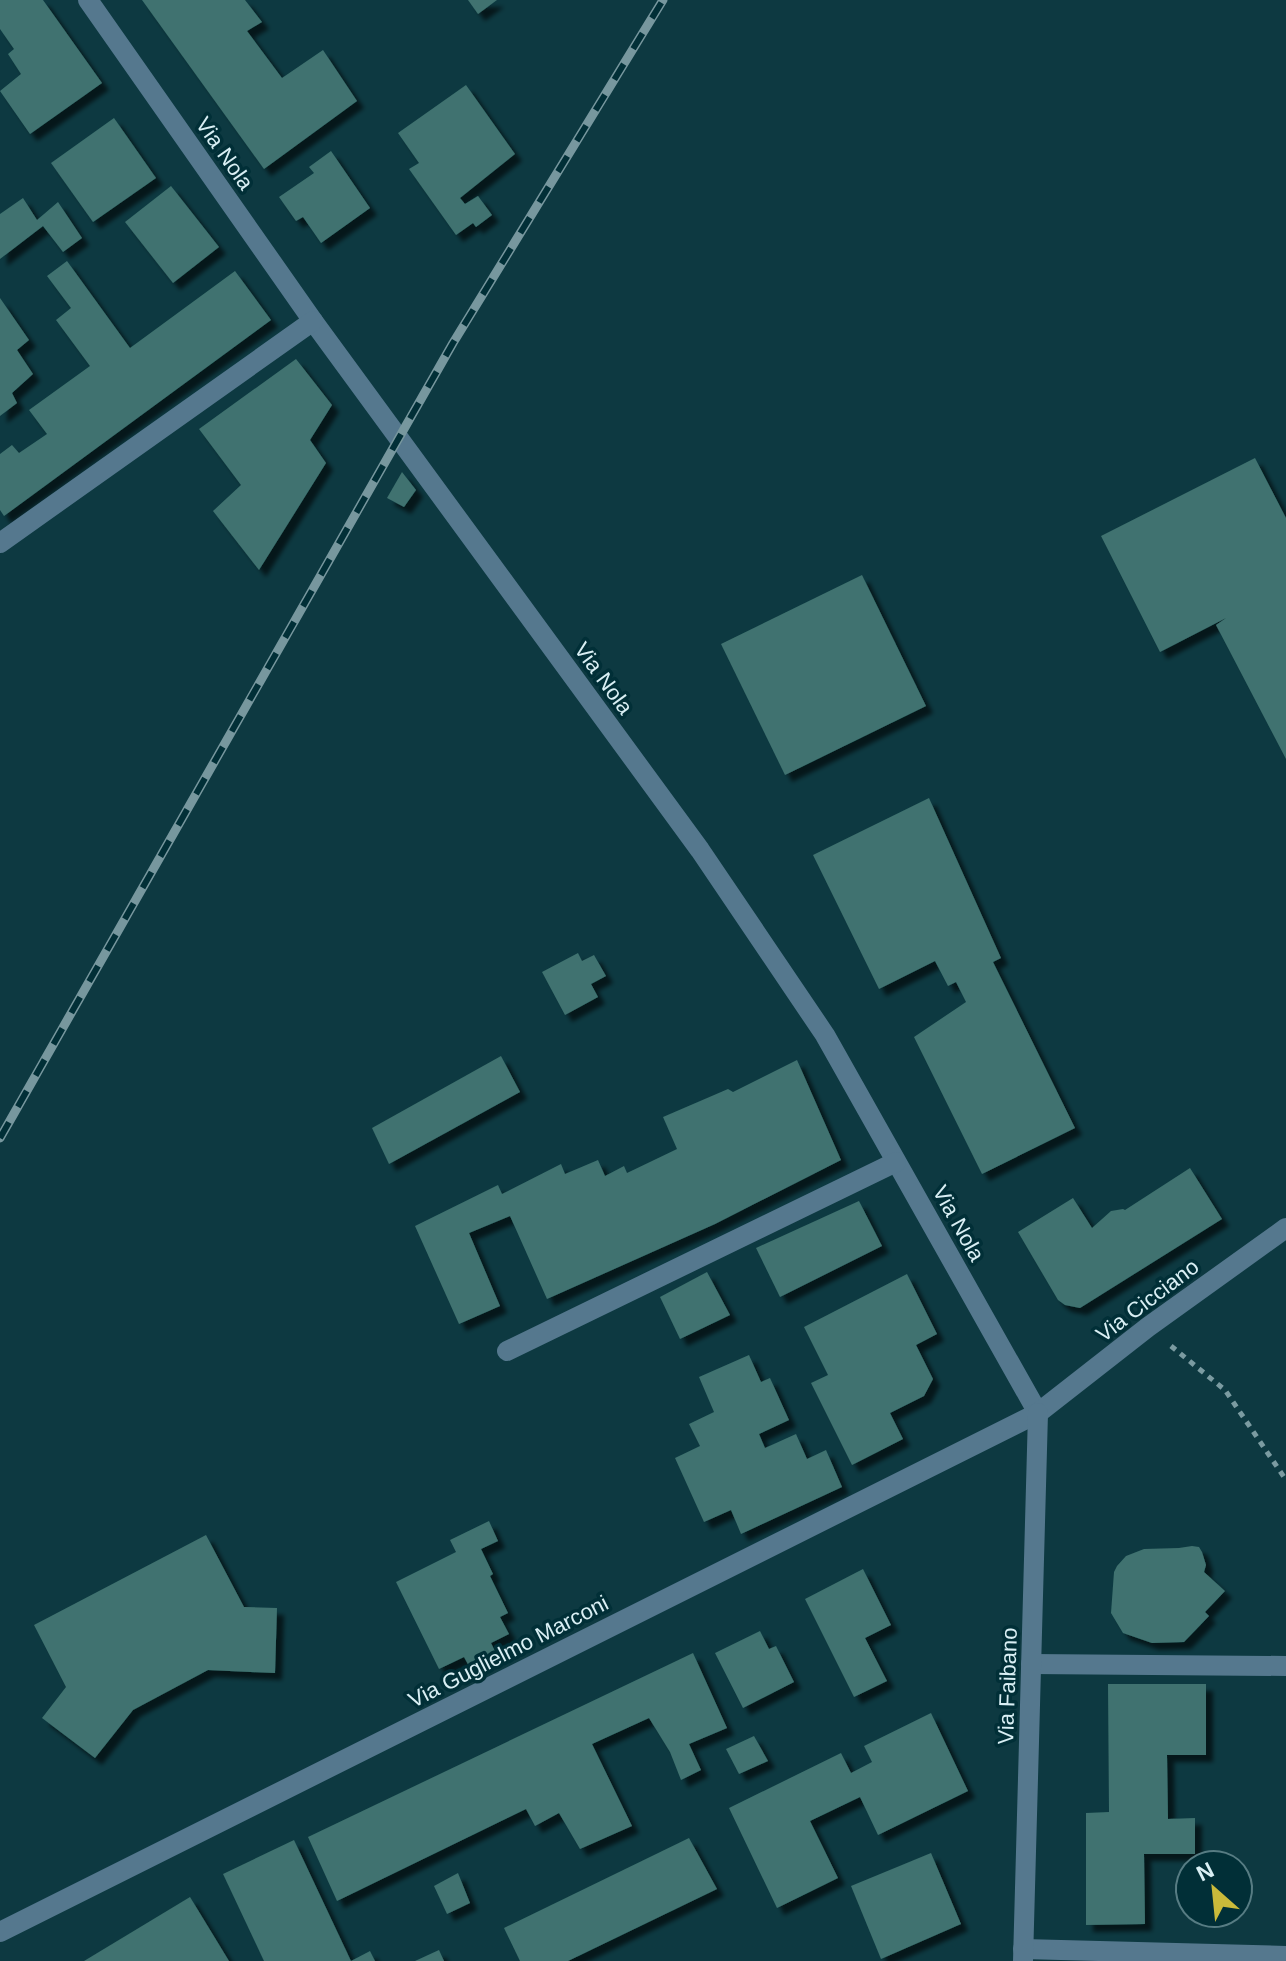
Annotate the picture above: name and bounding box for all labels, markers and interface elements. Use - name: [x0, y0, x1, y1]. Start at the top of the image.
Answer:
- street label: Via Nola: [191, 112, 259, 195]
- street label: Via Nola: [569, 637, 638, 720]
- street label: Via Nola: [928, 1181, 990, 1266]
- street label: Via Cicciano: [1091, 1254, 1203, 1347]
- street label: Via Guglielmo Marconi: [404, 1590, 612, 1713]
- street label: Via Faibano: [993, 1627, 1022, 1745]
- north arrow: [1174, 1849, 1254, 1929]
- text: N: [1192, 1857, 1218, 1886]

